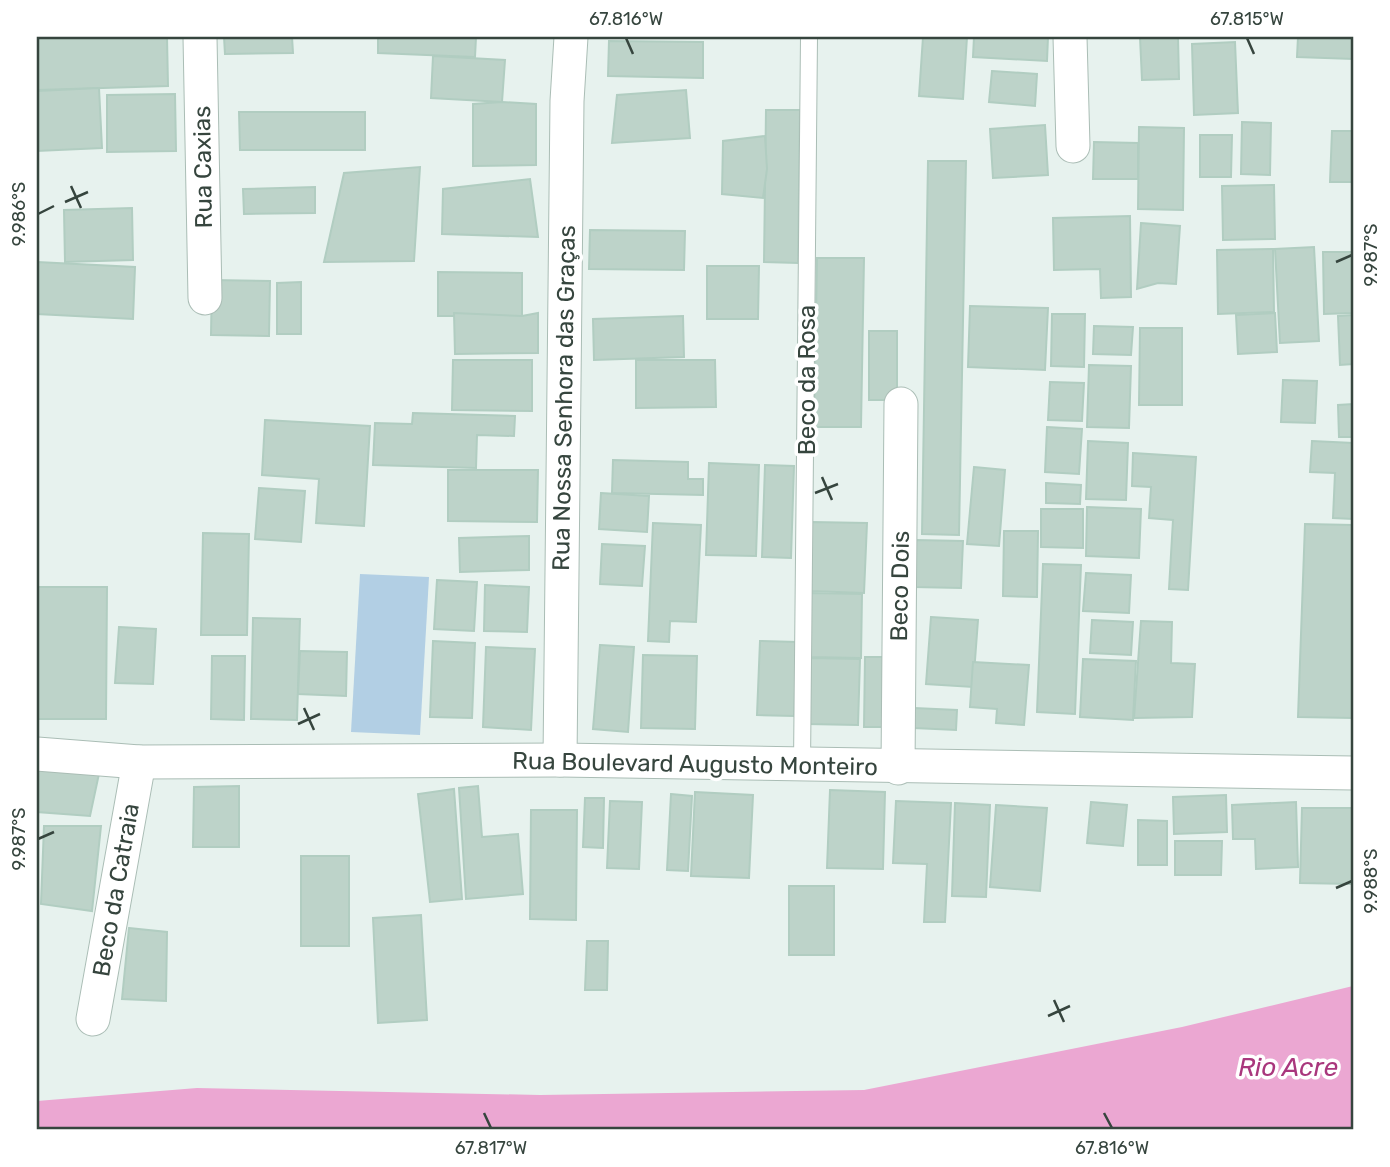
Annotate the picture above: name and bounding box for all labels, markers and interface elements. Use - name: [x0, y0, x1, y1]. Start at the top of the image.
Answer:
- text: 67.816°W: [589, 8, 663, 30]
- text: 67.815°W: [1210, 8, 1284, 30]
- street label: Rua Caxias: [188, 105, 218, 229]
- text: 9.986°S: [8, 182, 30, 246]
- text: 9.987°S: [1360, 224, 1382, 286]
- street label: Rua Nossa Senhora das Graças: [547, 225, 581, 571]
- street label: Beco da Rosa: [793, 305, 821, 455]
- street label: Beco Dois: [885, 530, 915, 642]
- street label: Rua Boulevard Augusto Monteiro: [512, 747, 878, 781]
- street label: Beco da Catraia: [87, 801, 145, 979]
- text: 9.987°S: [8, 808, 30, 870]
- text: 9.988°S: [1360, 849, 1382, 914]
- water label: Rio Acre: [1238, 1052, 1338, 1083]
- text: 67.817°W: [455, 1137, 527, 1159]
- text: 67.816°W: [1075, 1137, 1149, 1159]

